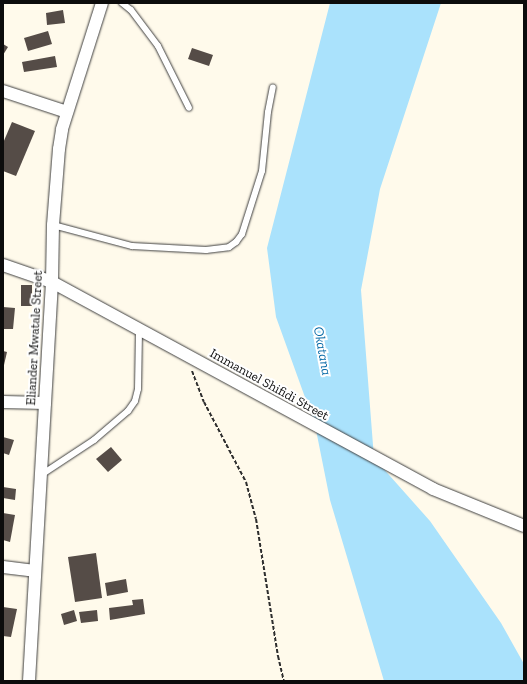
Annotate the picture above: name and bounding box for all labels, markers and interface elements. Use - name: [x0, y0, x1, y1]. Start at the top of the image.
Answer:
- street label: Eliander Mwatale Street: [24, 270, 46, 406]
- water label: Okatana: [309, 325, 335, 377]
- street label: Immanuel Shifidi Street: [207, 346, 331, 424]

